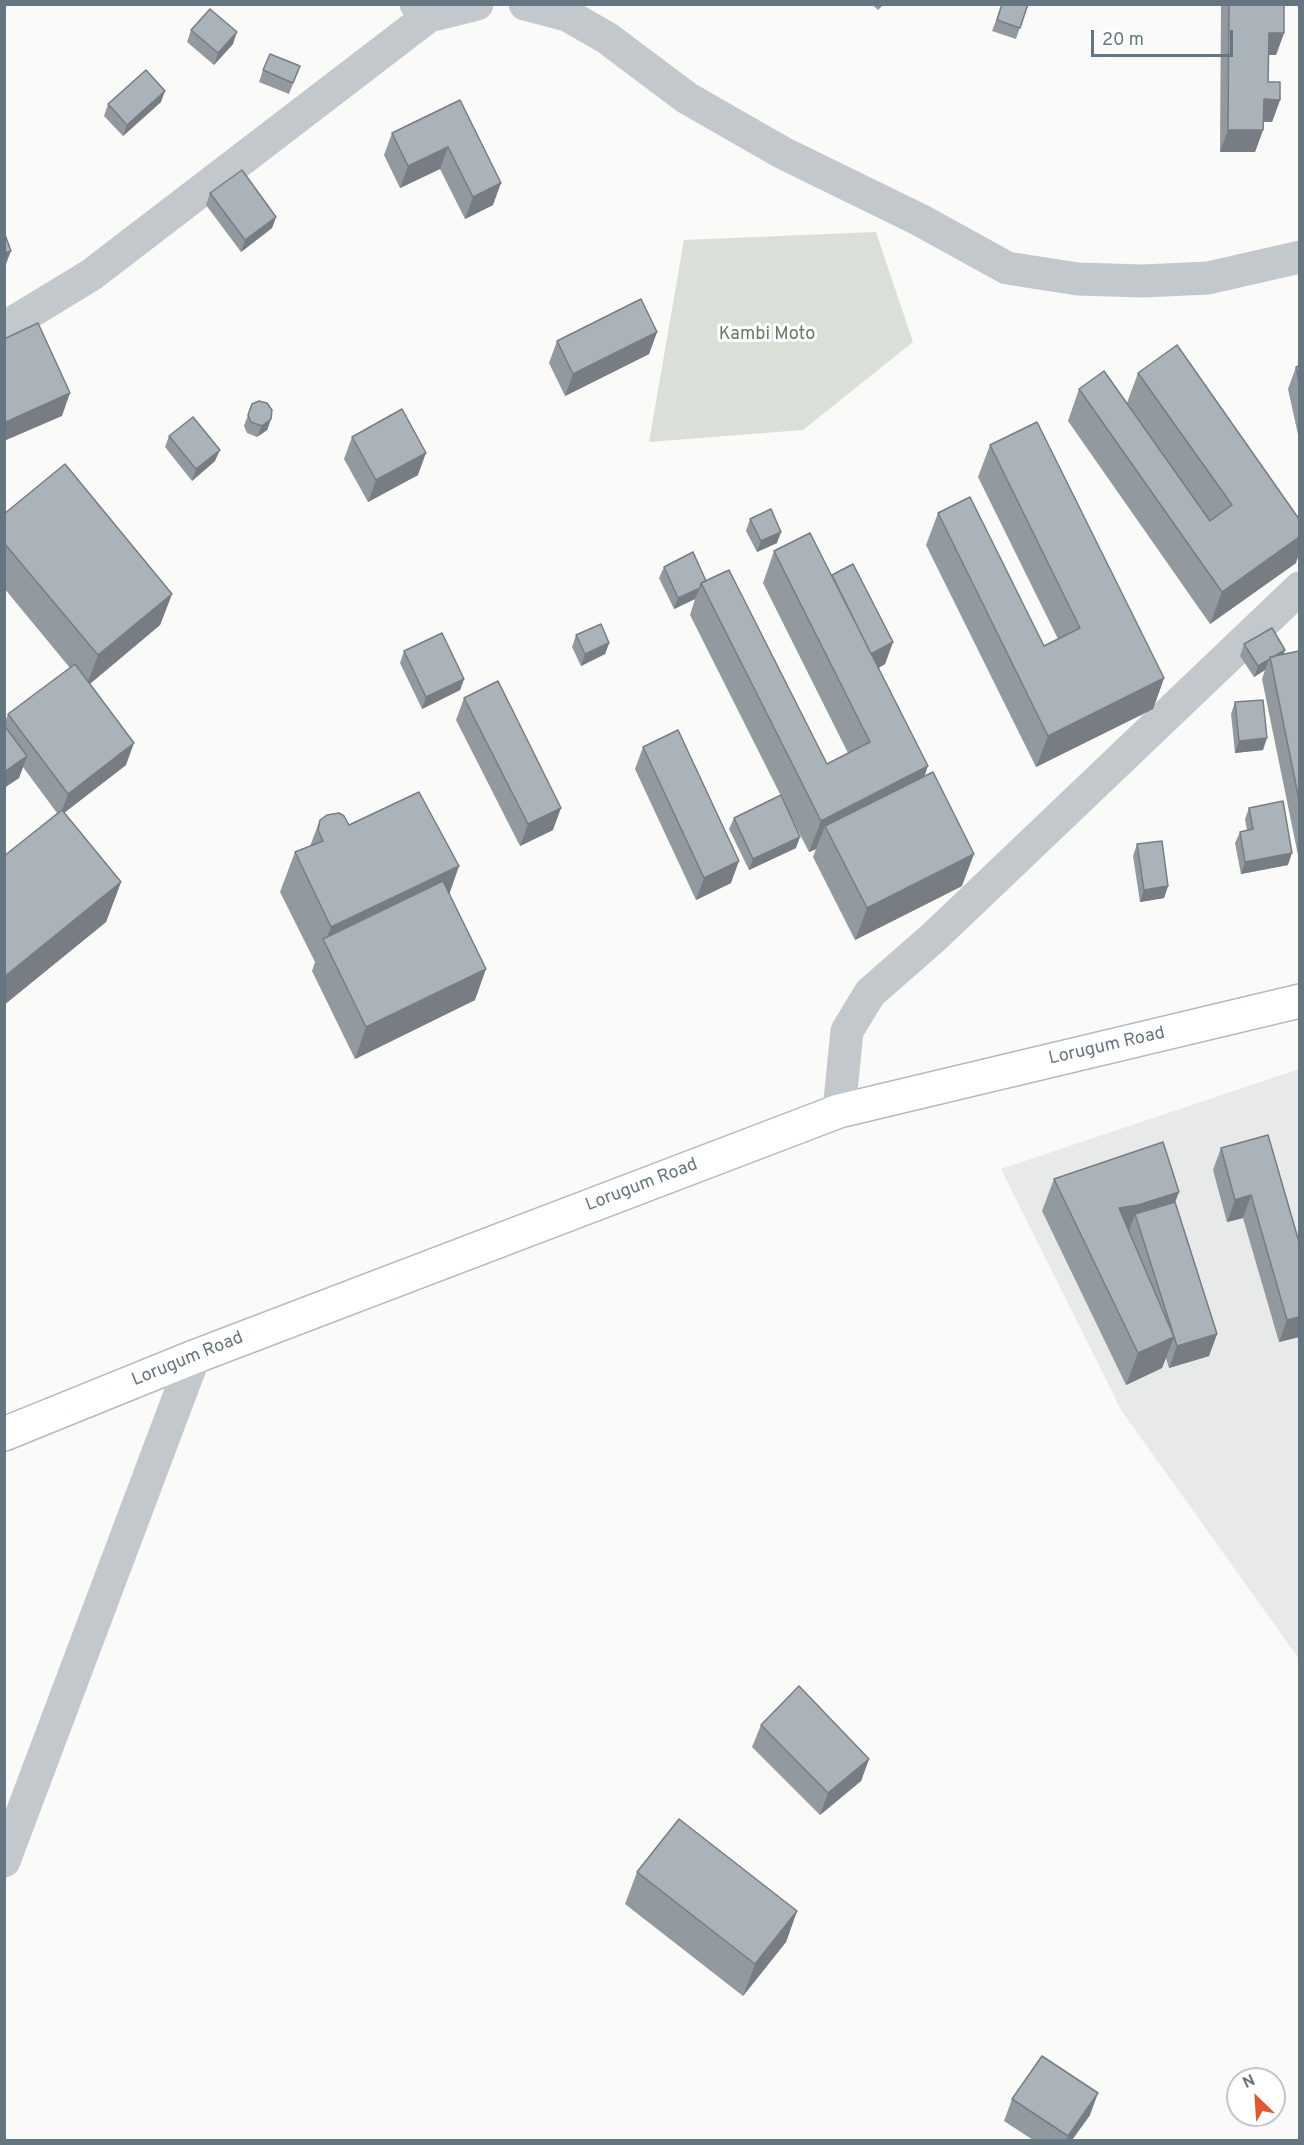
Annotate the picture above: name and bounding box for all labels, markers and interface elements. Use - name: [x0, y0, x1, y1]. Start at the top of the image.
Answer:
- scale bar: [1094, 18, 1236, 56]
- text: 20 m: [1102, 29, 1144, 52]
- park label: Kambi Moto: [719, 324, 815, 346]
- street label: Lorugum Road: [1047, 1023, 1167, 1071]
- street label: Lorugum Road: [583, 1155, 701, 1217]
- street label: Lorugum Road: [129, 1328, 247, 1392]
- north arrow: [1226, 2067, 1286, 2127]
- text: N: [1240, 2071, 1259, 2094]

